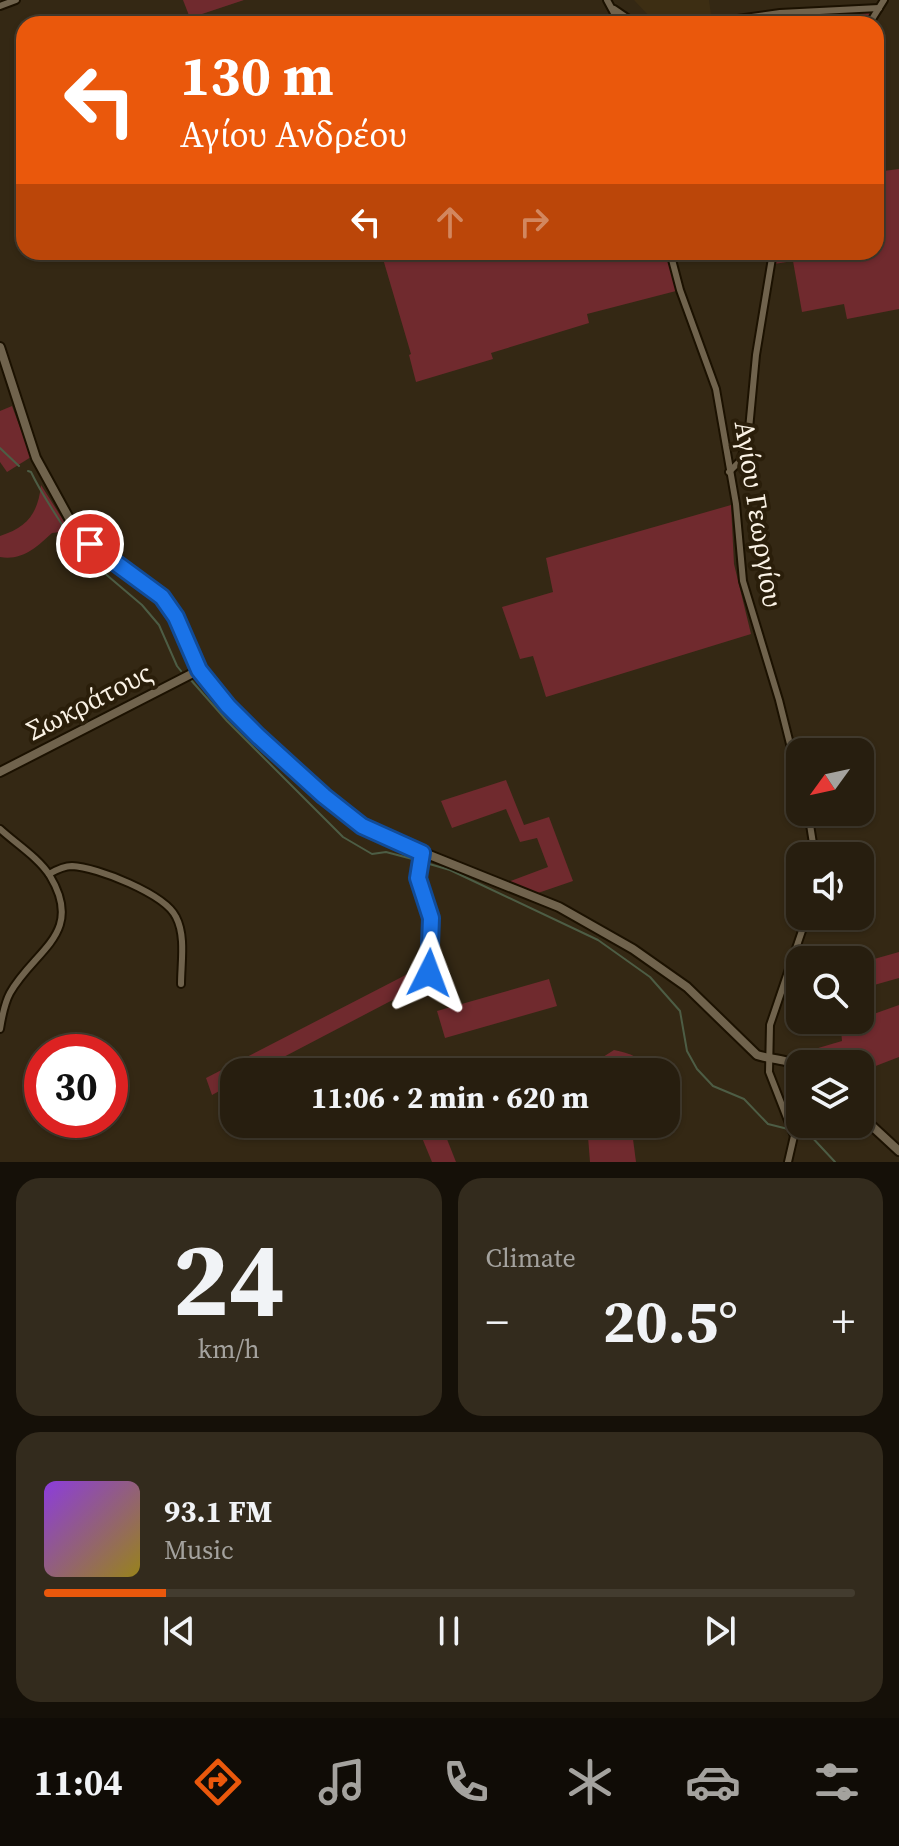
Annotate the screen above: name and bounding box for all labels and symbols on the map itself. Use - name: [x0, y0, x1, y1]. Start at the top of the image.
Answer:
- street label: Αγίου Γεωργίου: [726, 418, 792, 610]
- pin: [56, 510, 124, 578]
- street label: Σωκράτους: [20, 653, 158, 749]
- north arrow: [786, 738, 874, 826]
- position arrow: [387, 931, 471, 1015]
- speed limit sign: 30: [24, 1034, 128, 1138]

